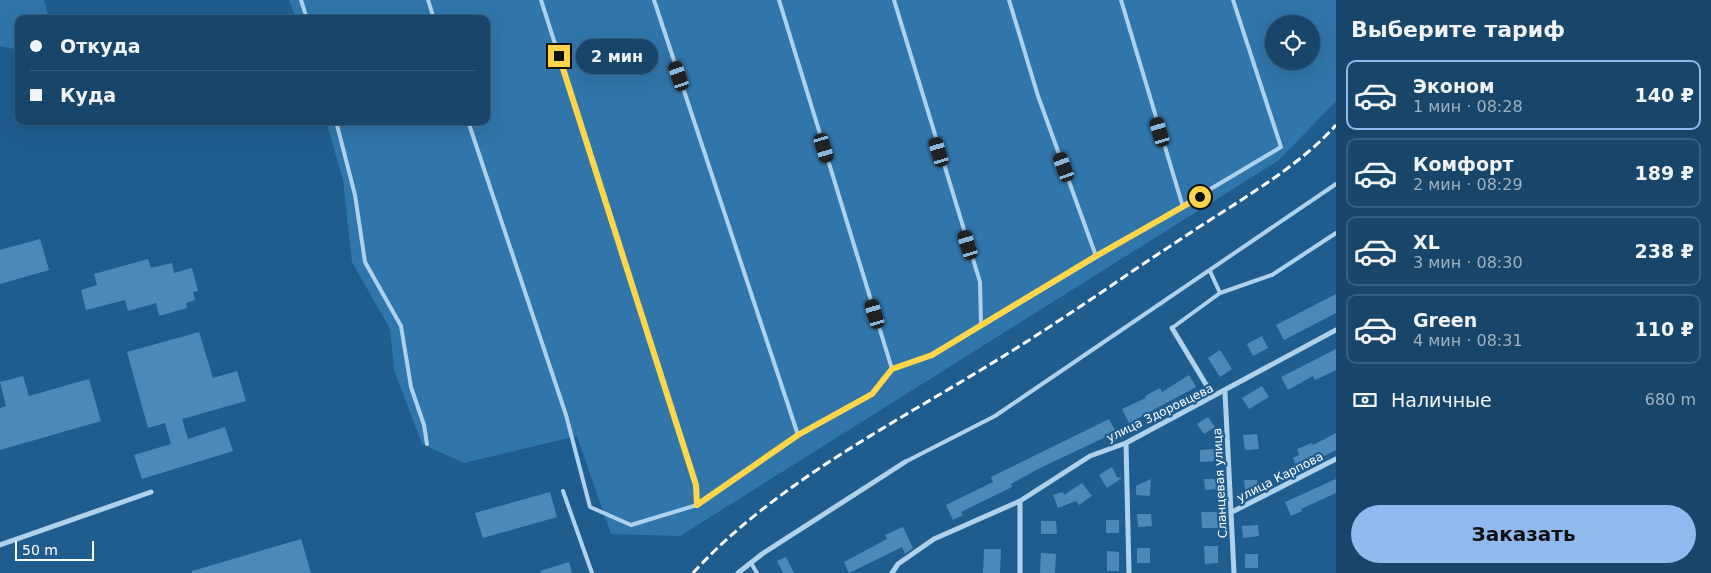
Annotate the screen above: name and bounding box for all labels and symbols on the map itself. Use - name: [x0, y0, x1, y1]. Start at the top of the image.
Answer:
- callout: 2 мин: [576, 38, 659, 74]
- route end: [548, 45, 570, 67]
- car: [667, 59, 690, 93]
- car: [1148, 115, 1171, 149]
- car: [812, 131, 835, 165]
- car: [927, 135, 950, 169]
- car: [1051, 150, 1076, 184]
- route start: [1189, 186, 1211, 208]
- car: [956, 228, 979, 262]
- car: [863, 297, 886, 331]
- street label: улица Здоровцева: [1104, 381, 1216, 445]
- street label: Сланцевая улица: [1210, 428, 1230, 538]
- street label: улица Карпова: [1234, 449, 1326, 505]
- scale bar: [15, 538, 94, 561]

